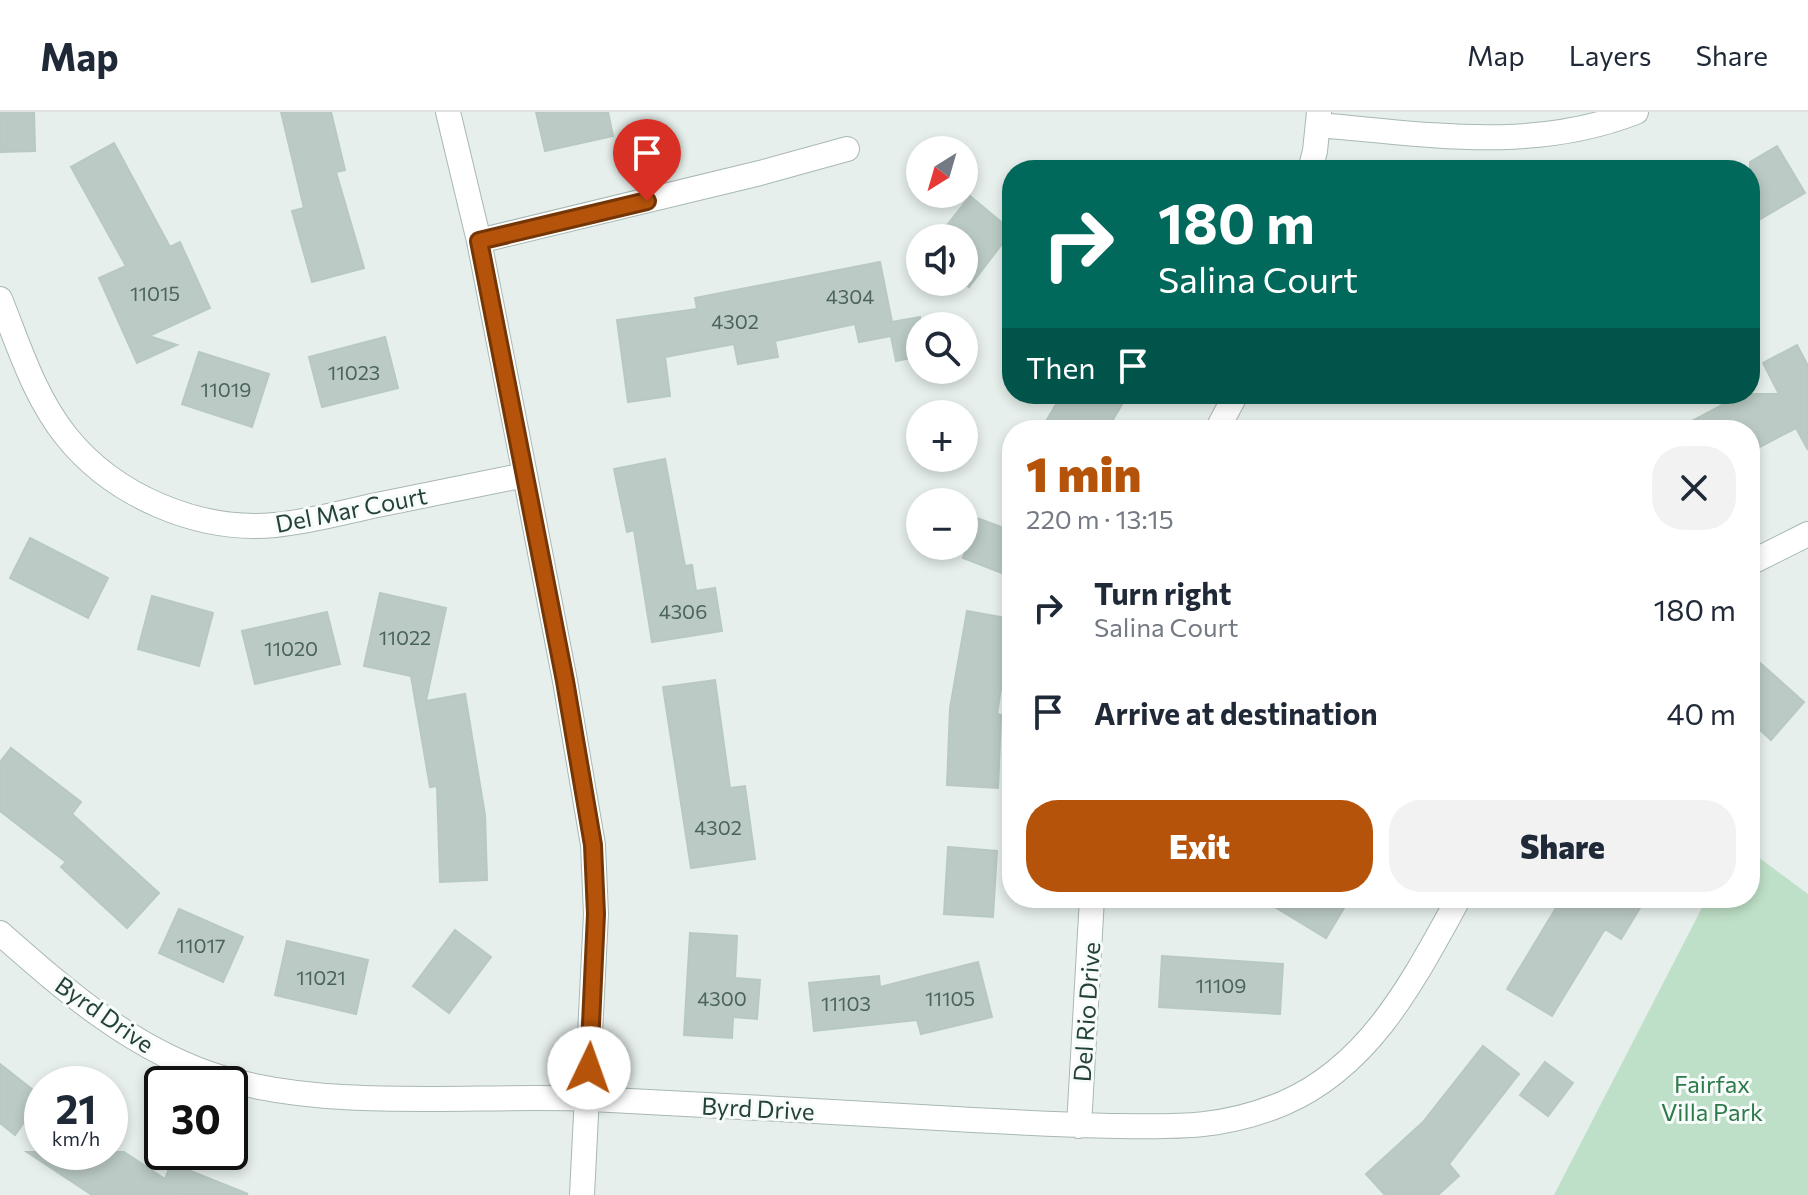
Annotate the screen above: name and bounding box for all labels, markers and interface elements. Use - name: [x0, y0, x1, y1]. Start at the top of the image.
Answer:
- text: Map: [40, 32, 119, 79]
- text: Map: [1467, 38, 1525, 72]
- text: Layers: [1569, 38, 1651, 72]
- text: Share: [1695, 38, 1768, 72]
- pin: [613, 119, 681, 201]
- icon: arrive: [625, 131, 669, 175]
- north arrow: [906, 136, 978, 208]
- map controls: [906, 136, 978, 560]
- text: 180 m: [1158, 187, 1315, 256]
- icon: right: [1026, 192, 1130, 296]
- button: sound: [906, 224, 978, 296]
- text: Salina Court: [1158, 256, 1358, 300]
- house number: 11015: [130, 281, 180, 305]
- house number: 4304: [826, 284, 874, 308]
- house number: 4302: [711, 309, 759, 333]
- button: search: [906, 312, 978, 384]
- icon: arrive: [1111, 344, 1155, 388]
- text: Then: [1026, 348, 1095, 385]
- house number: 11023: [328, 360, 380, 384]
- house number: 11019: [201, 377, 251, 401]
- button: +: [906, 400, 978, 472]
- text: 1 min: [1026, 443, 1141, 502]
- button: close: [1652, 446, 1736, 530]
- street label: Del Mar Court: [273, 480, 430, 538]
- button: −: [906, 488, 978, 560]
- text: 220 m · 13:15: [1026, 503, 1174, 534]
- text: Turn right: [1094, 574, 1231, 611]
- icon: right: [1026, 586, 1070, 630]
- text: 180 m: [1653, 590, 1736, 627]
- house number: 4306: [659, 599, 707, 623]
- text: Salina Court: [1094, 611, 1239, 642]
- house number: 11022: [379, 625, 431, 649]
- house number: 11020: [264, 636, 318, 660]
- icon: arrive: [1026, 690, 1070, 734]
- text: Arrive at destination: [1094, 694, 1378, 731]
- text: 40 m: [1667, 694, 1736, 731]
- button: Exit: [1026, 800, 1373, 892]
- button: Share: [1389, 800, 1736, 892]
- house number: 4302: [694, 815, 742, 839]
- house number: 11017: [176, 933, 226, 957]
- street label: Del Rio Drive: [1067, 941, 1105, 1083]
- house number: 11021: [296, 965, 346, 989]
- street label: Byrd Drive: [50, 970, 160, 1058]
- house number: 11109: [1196, 973, 1246, 997]
- house number: 4300: [697, 986, 747, 1010]
- house number: 11105: [925, 986, 975, 1010]
- house number: 11103: [821, 991, 871, 1015]
- position arrow: [547, 1026, 631, 1110]
- speed limit sign: 30: [144, 1066, 248, 1170]
- park label: Fairfax Villa Park: [1661, 1069, 1763, 1126]
- text: 21: [56, 1083, 96, 1132]
- street label: Byrd Drive: [701, 1091, 815, 1125]
- text: km/h: [52, 1126, 100, 1150]

